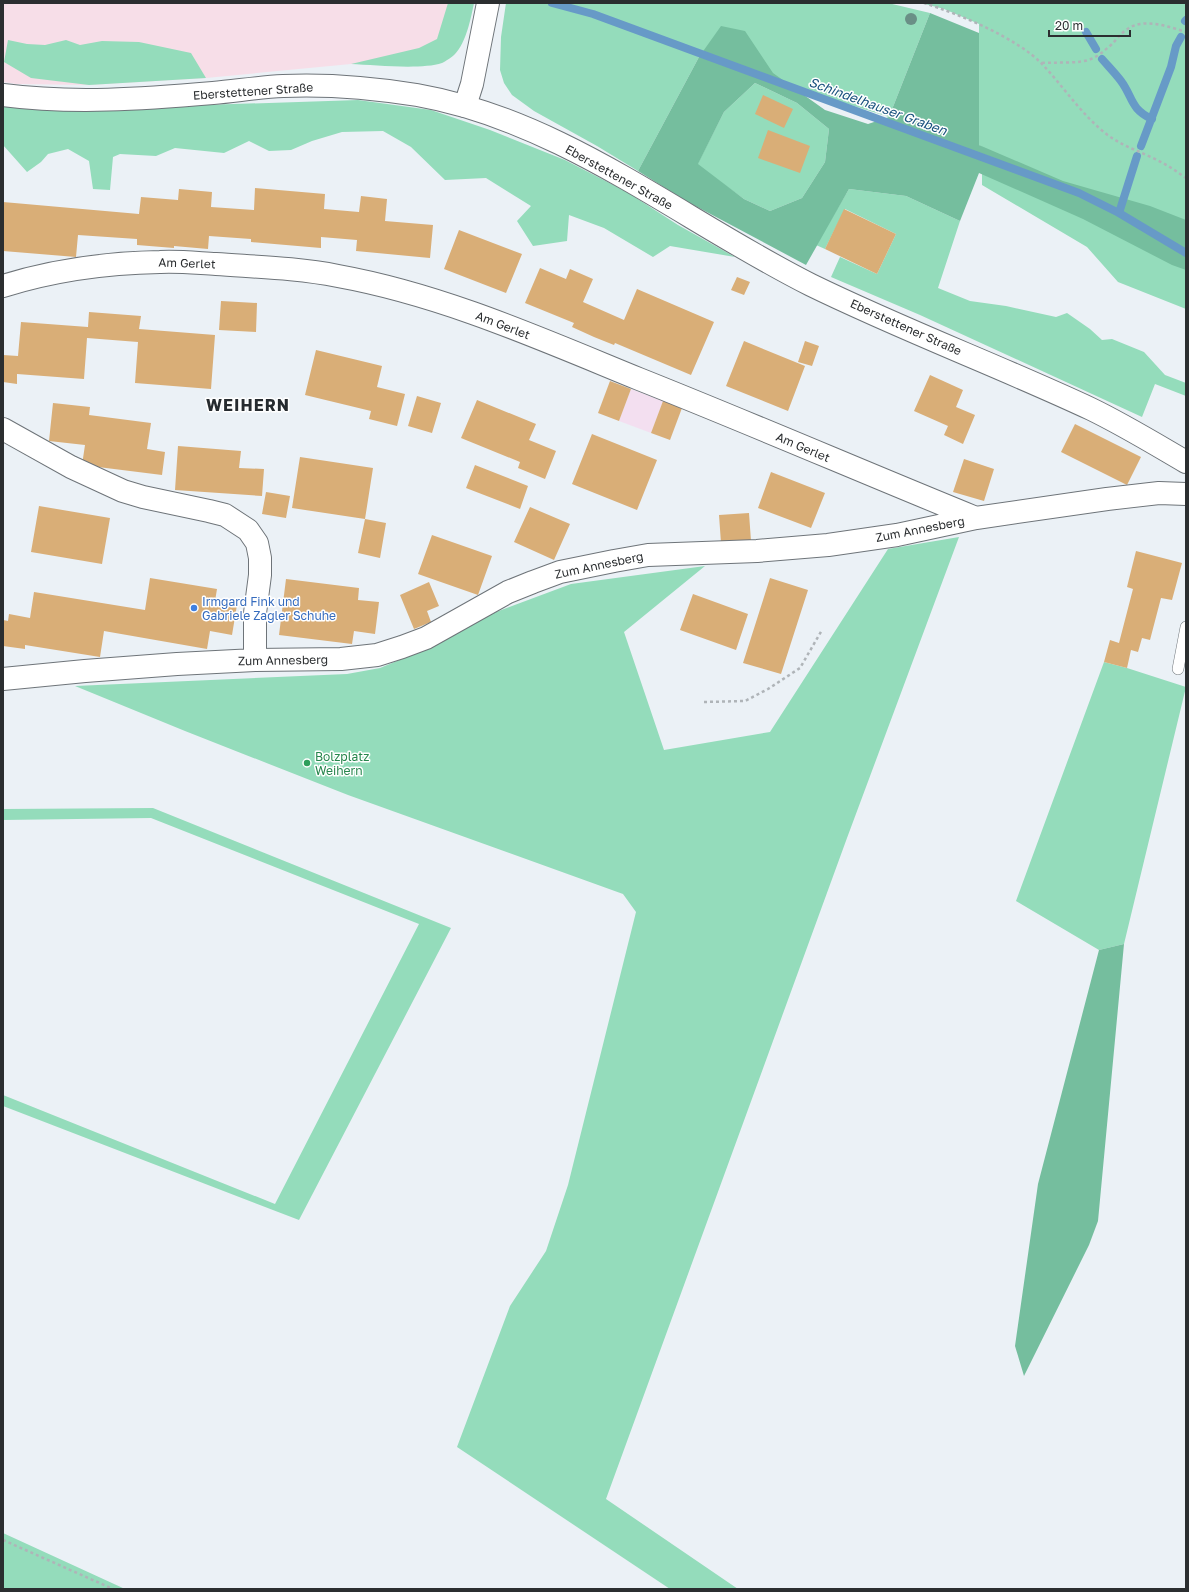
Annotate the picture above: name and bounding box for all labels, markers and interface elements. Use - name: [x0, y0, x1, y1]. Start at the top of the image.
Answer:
- scale bar: [1049, 12, 1130, 38]
- text: 20 m: [1055, 18, 1083, 33]
- water label: Schindelhauser Graben: [807, 74, 950, 139]
- street label: Eberstettener Straße: [192, 79, 314, 103]
- street label: Eberstettener Straße: [563, 141, 675, 213]
- street label: Am Gerlet: [158, 255, 216, 272]
- street label: Eberstettener Straße: [848, 296, 964, 358]
- street label: Am Gerlet: [474, 308, 533, 342]
- district label: WEIHERN: [206, 395, 290, 415]
- street label: Am Gerlet: [774, 429, 832, 465]
- street label: Zum Annesberg: [874, 513, 966, 545]
- street label: Zum Annesberg: [553, 548, 645, 582]
- place label: Irmgard Fink und Gabriele Zagler Schuhe: [202, 594, 336, 623]
- marker: Irmgard Fink und Gabriele Zagler Schuhe: [189, 603, 199, 613]
- street label: Zum Annesberg: [238, 652, 328, 668]
- place label: Bolzplatz Weihern: [315, 749, 369, 778]
- marker: Bolzplatz Weihern: [302, 758, 312, 768]

